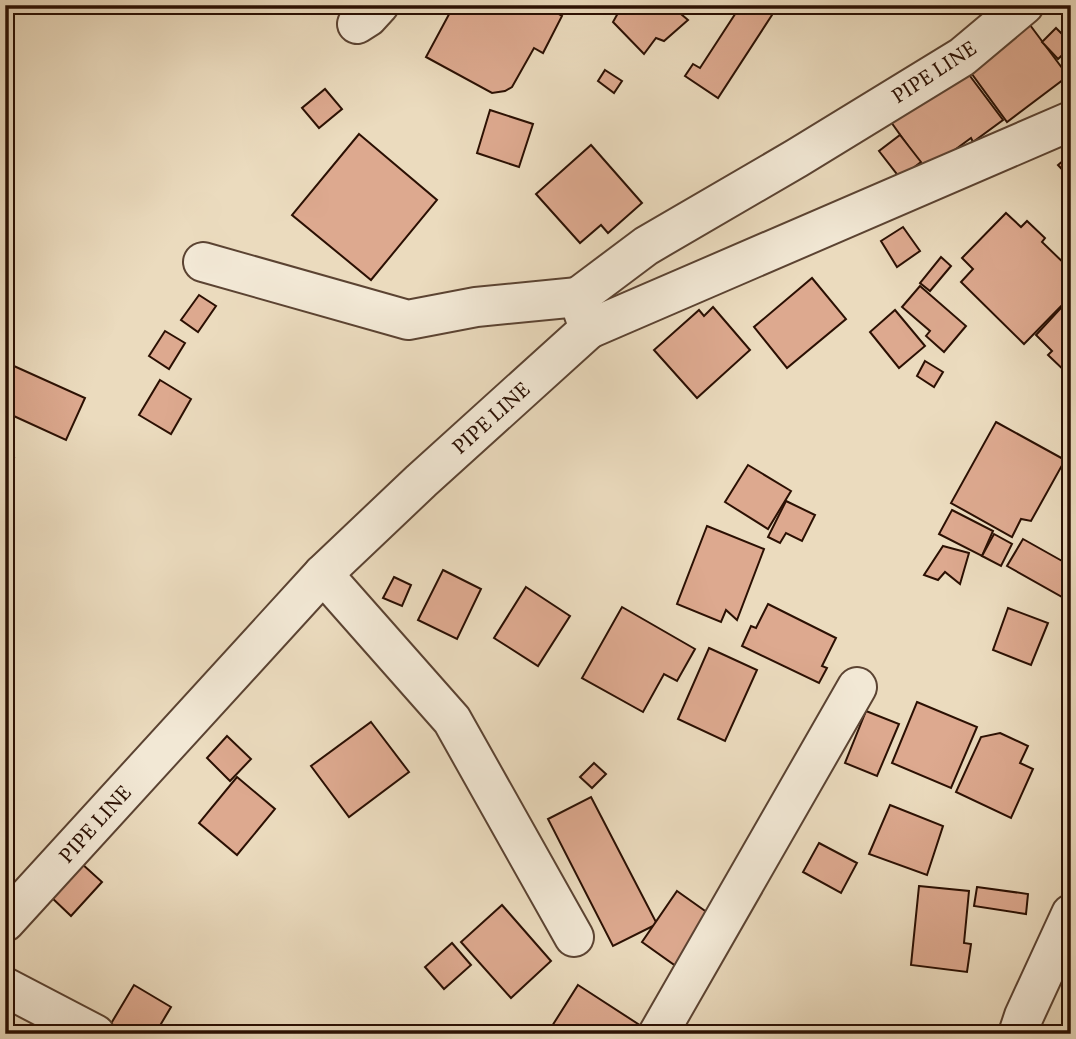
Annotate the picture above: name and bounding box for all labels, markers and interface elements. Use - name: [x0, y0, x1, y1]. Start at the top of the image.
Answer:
- street label: PIPE LINE: [887, 35, 983, 112]
- street label: PIPE LINE: [447, 376, 537, 462]
- street label: PIPE LINE: [53, 780, 139, 870]

